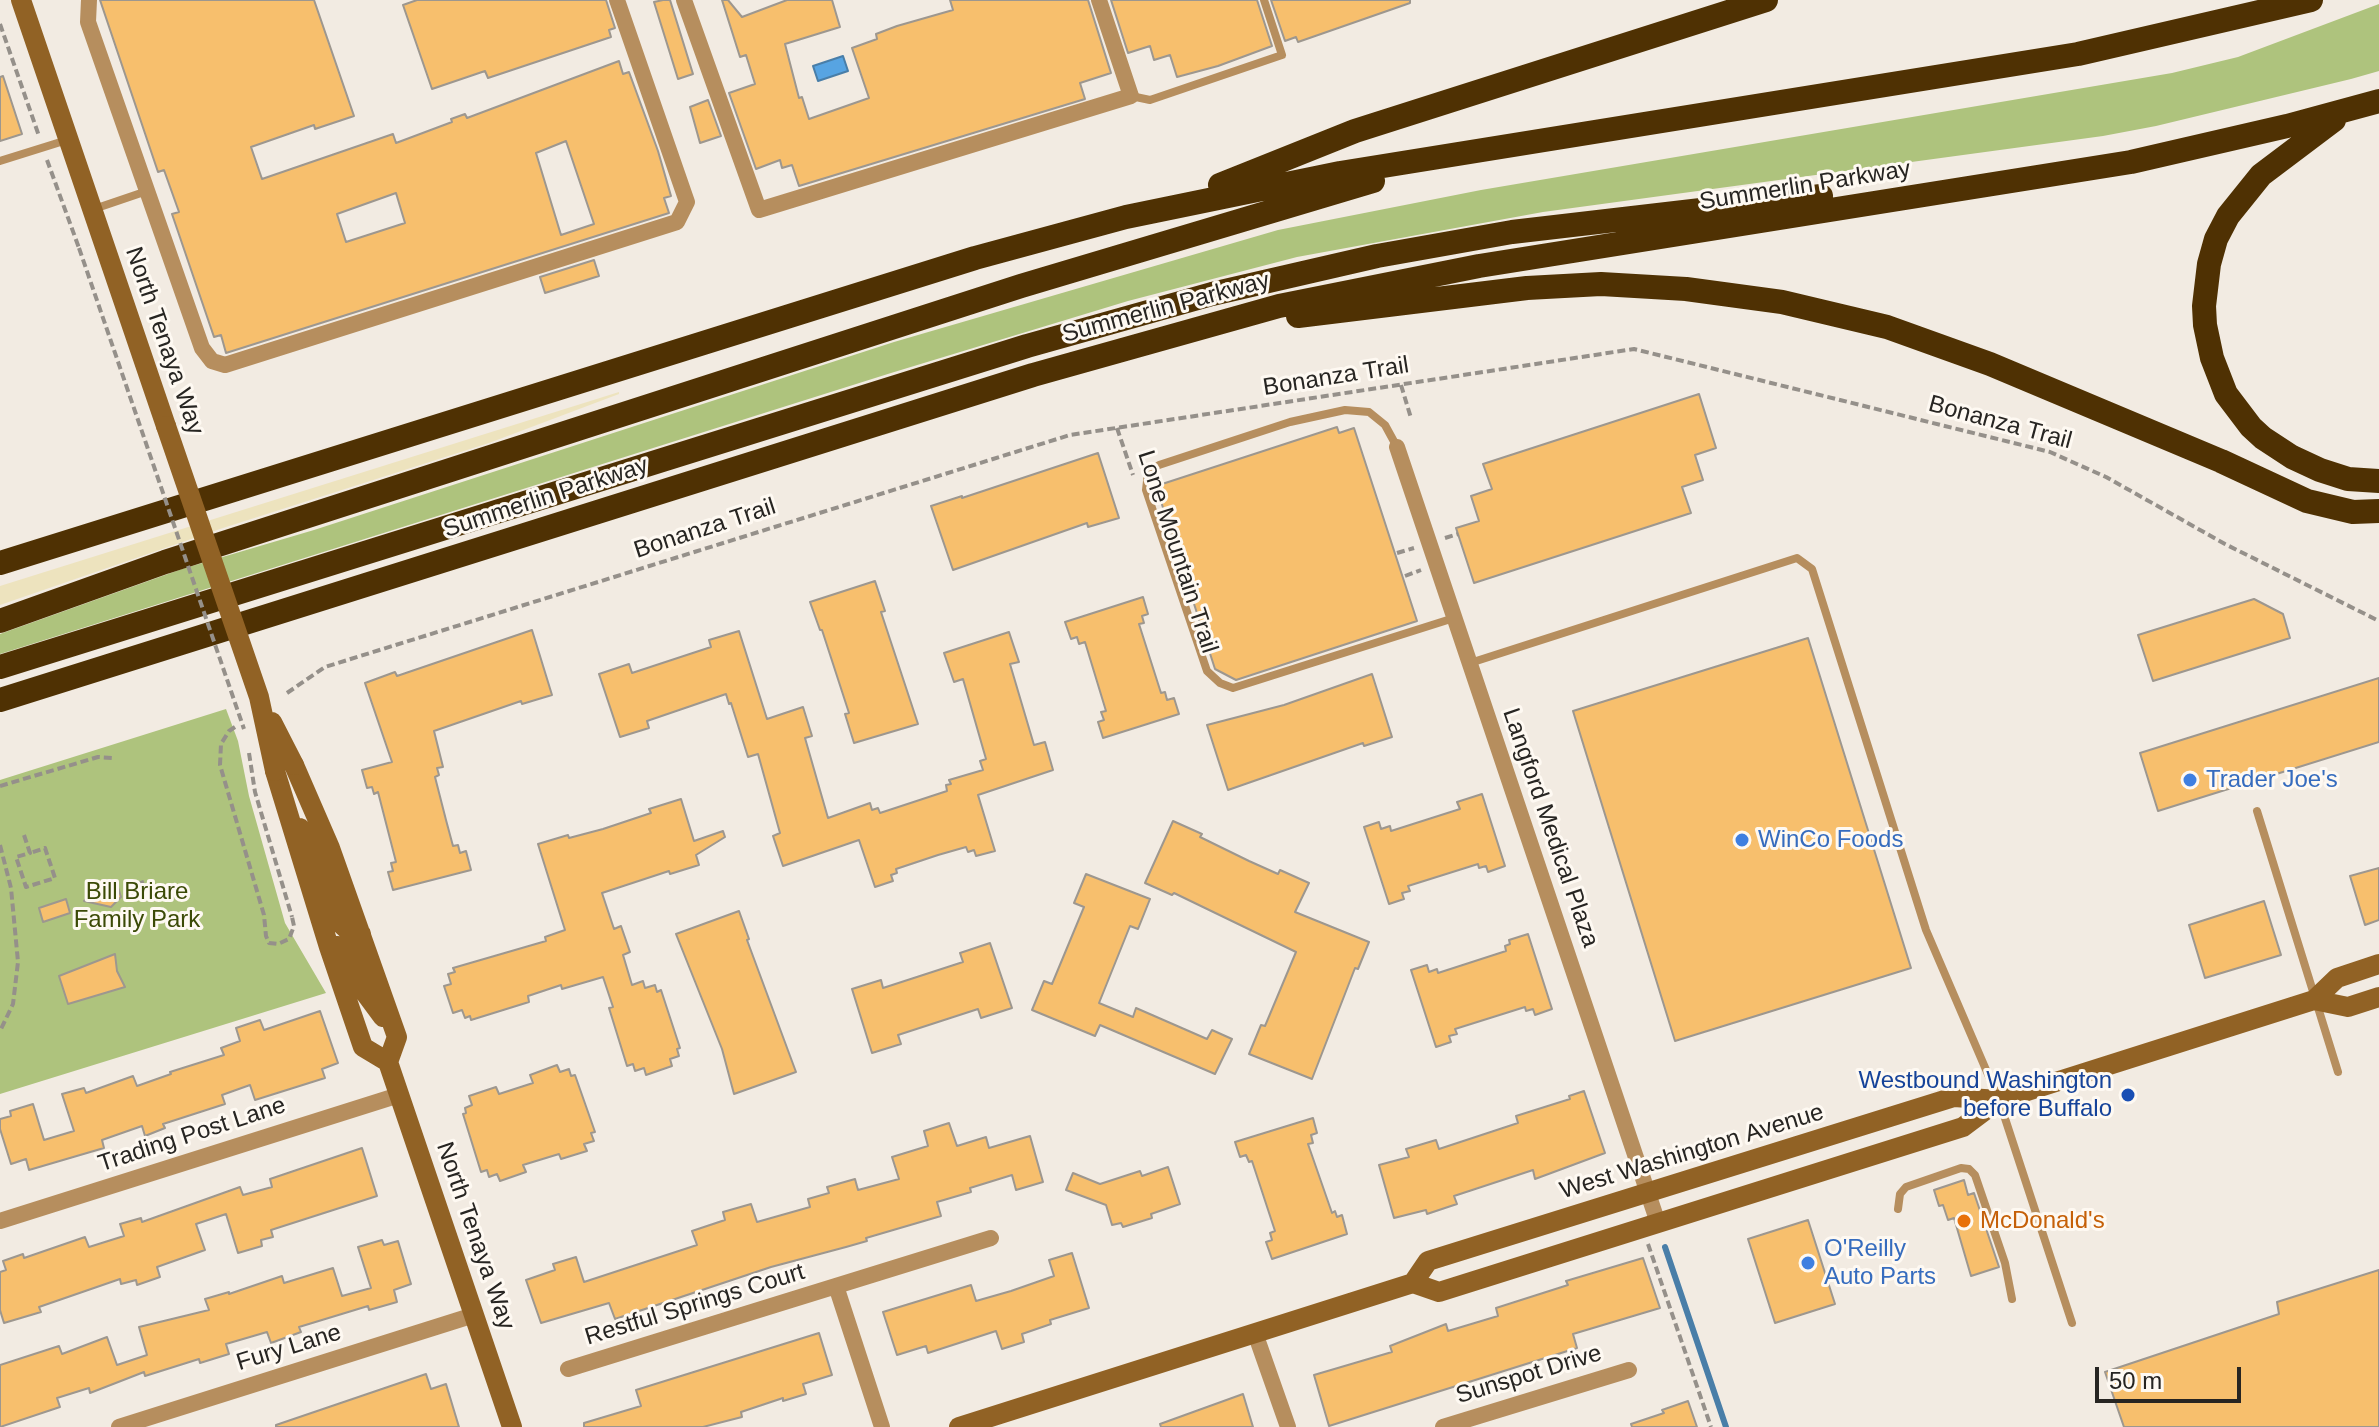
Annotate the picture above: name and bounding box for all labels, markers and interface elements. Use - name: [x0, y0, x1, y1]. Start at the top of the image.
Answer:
- street label: Summerlin Parkway: [1697, 155, 1913, 217]
- street label: North Tenaya Way: [118, 243, 210, 439]
- street label: Summerlin Parkway: [1059, 266, 1273, 350]
- street label: Bonanza Trail: [1261, 351, 1411, 403]
- street label: Bonanza Trail: [1925, 390, 2075, 456]
- street label: Lone Mountain Trail: [1131, 447, 1223, 657]
- street label: Summerlin Parkway: [440, 451, 652, 545]
- street label: Bonanza Trail: [631, 493, 779, 565]
- street label: Langford Medical Plaza: [1496, 705, 1604, 951]
- place label: Trader Joe's: [2206, 766, 2338, 794]
- marker: Trader Joe's: [2181, 771, 2199, 789]
- place label: WinCo Foods: [1758, 826, 1903, 854]
- marker: WinCo Foods: [1733, 831, 1751, 849]
- park label: Bill Briare Family Park: [74, 878, 200, 934]
- place label: Westbound Washington before Buffalo: [1859, 1067, 2112, 1123]
- marker: Westbound Washington before Buffalo: [2119, 1086, 2137, 1104]
- street label: Trading Post Lane: [95, 1091, 289, 1179]
- street label: West Washington Avenue: [1557, 1098, 1827, 1206]
- street label: North Tenaya Way: [429, 1138, 521, 1334]
- place label: McDonald's: [1980, 1207, 2105, 1235]
- marker: McDonald's: [1955, 1212, 1973, 1230]
- place label: O'Reilly Auto Parts: [1824, 1235, 1936, 1291]
- marker: O'Reilly Auto Parts: [1799, 1254, 1817, 1272]
- street label: Restful Springs Court: [582, 1258, 808, 1352]
- street label: Fury Lane: [233, 1318, 345, 1378]
- street label: Sunspot Drive: [1453, 1339, 1605, 1411]
- scale bar: [2099, 1351, 2245, 1401]
- text: 50 m: [2109, 1367, 2162, 1394]

